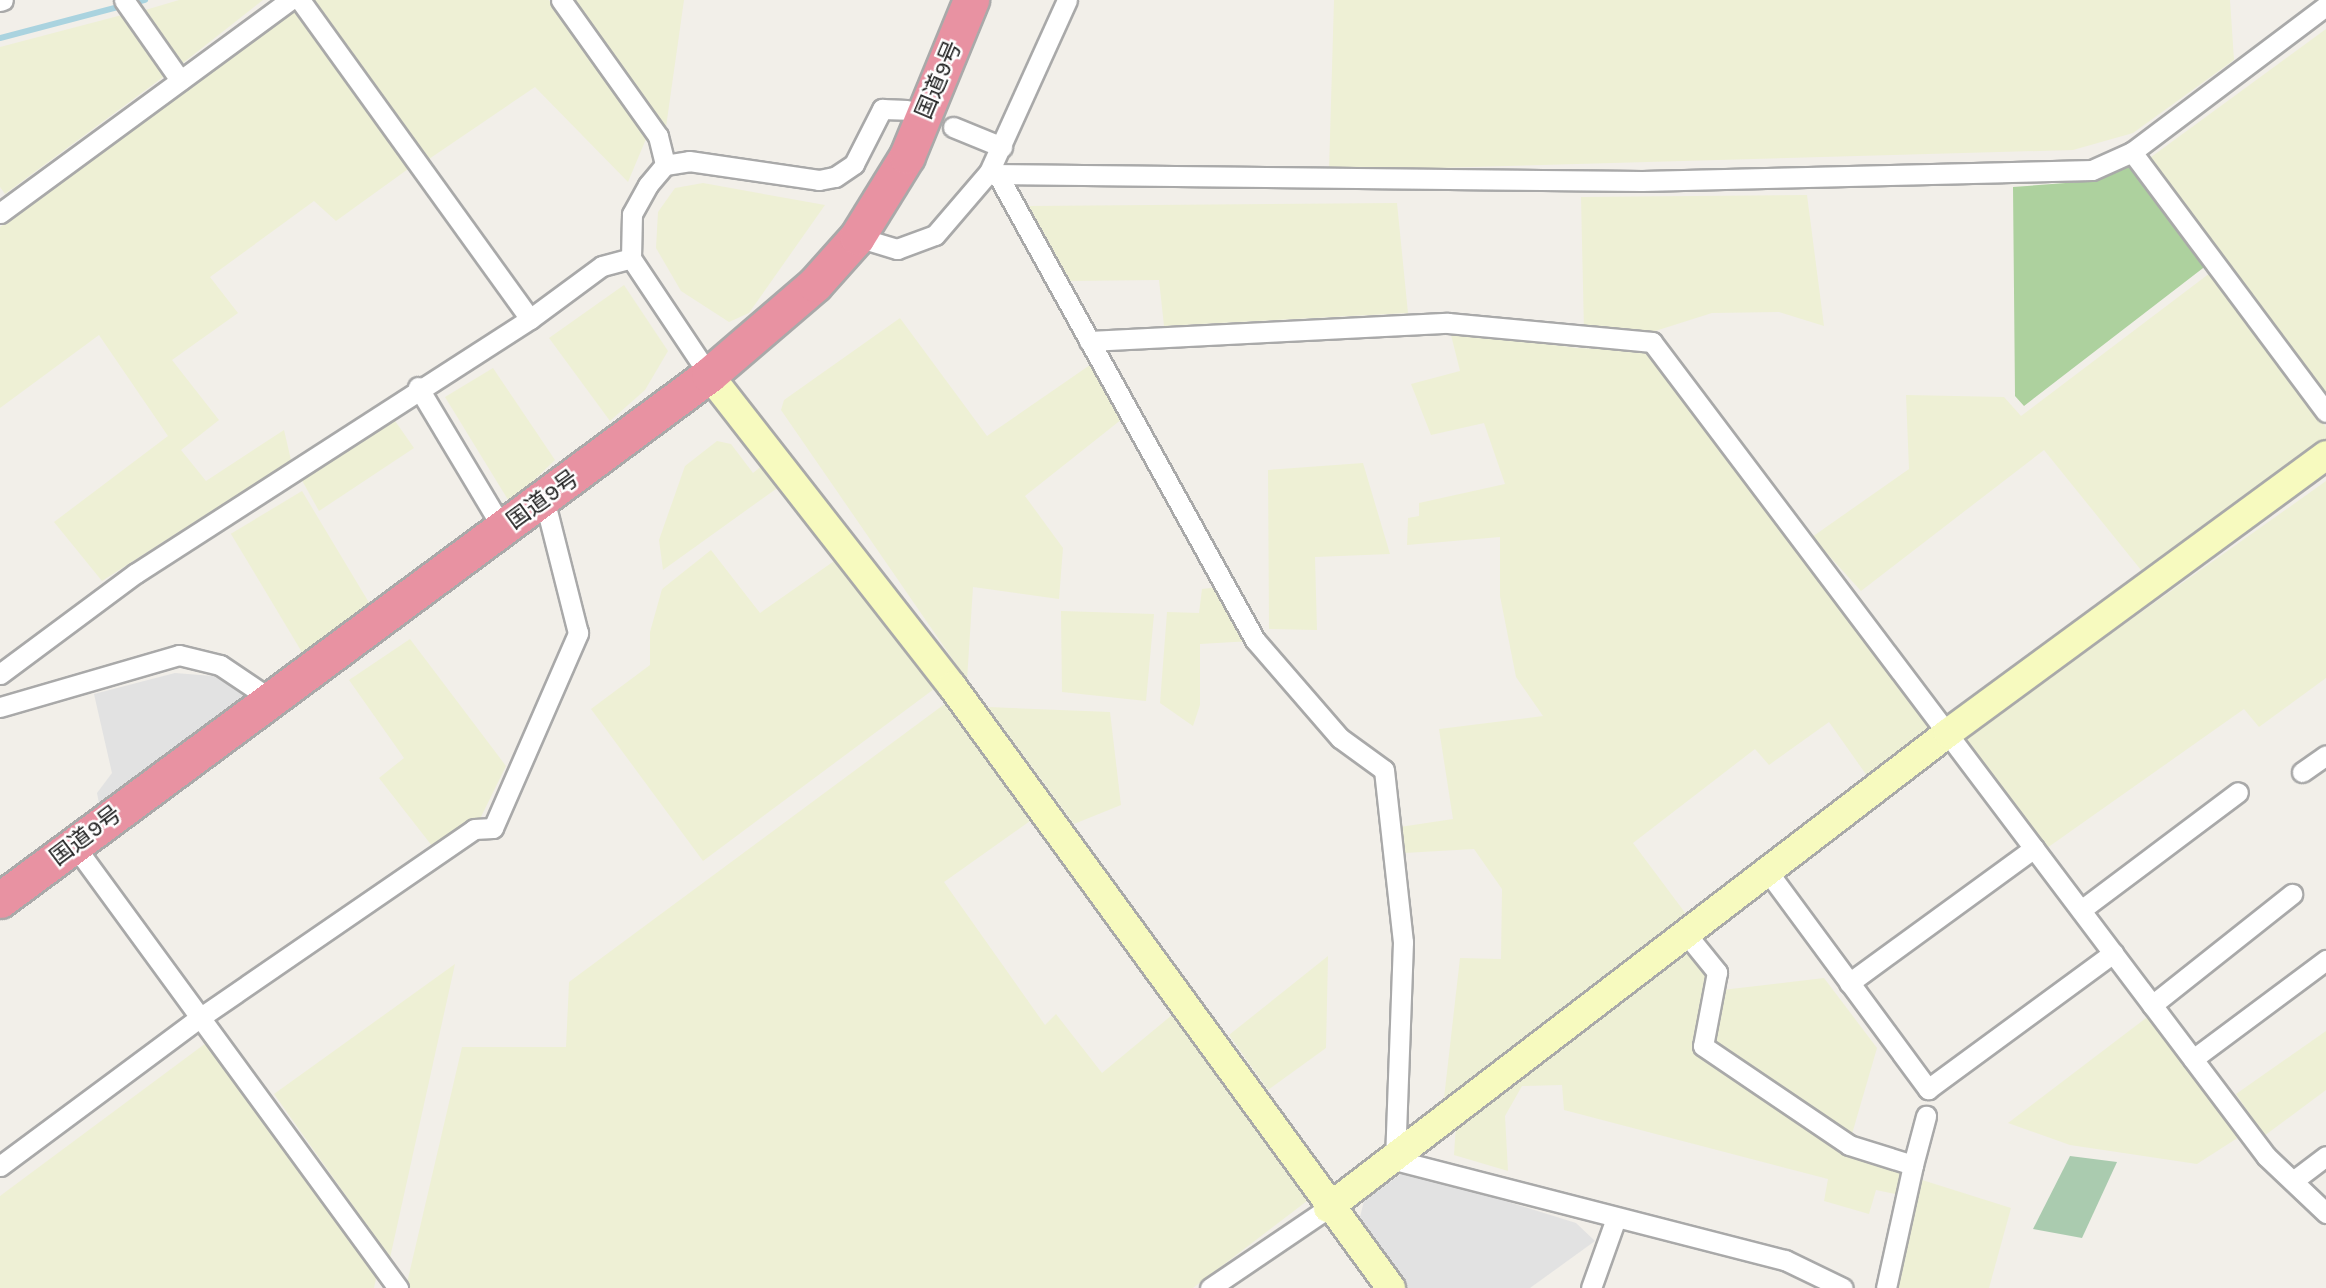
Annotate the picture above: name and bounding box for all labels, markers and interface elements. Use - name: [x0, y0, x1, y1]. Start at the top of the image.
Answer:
- street label: 国道9号: [910, 37, 968, 123]
- street label: 国道9号: [502, 465, 584, 535]
- street label: 国道9号: [45, 800, 127, 872]

